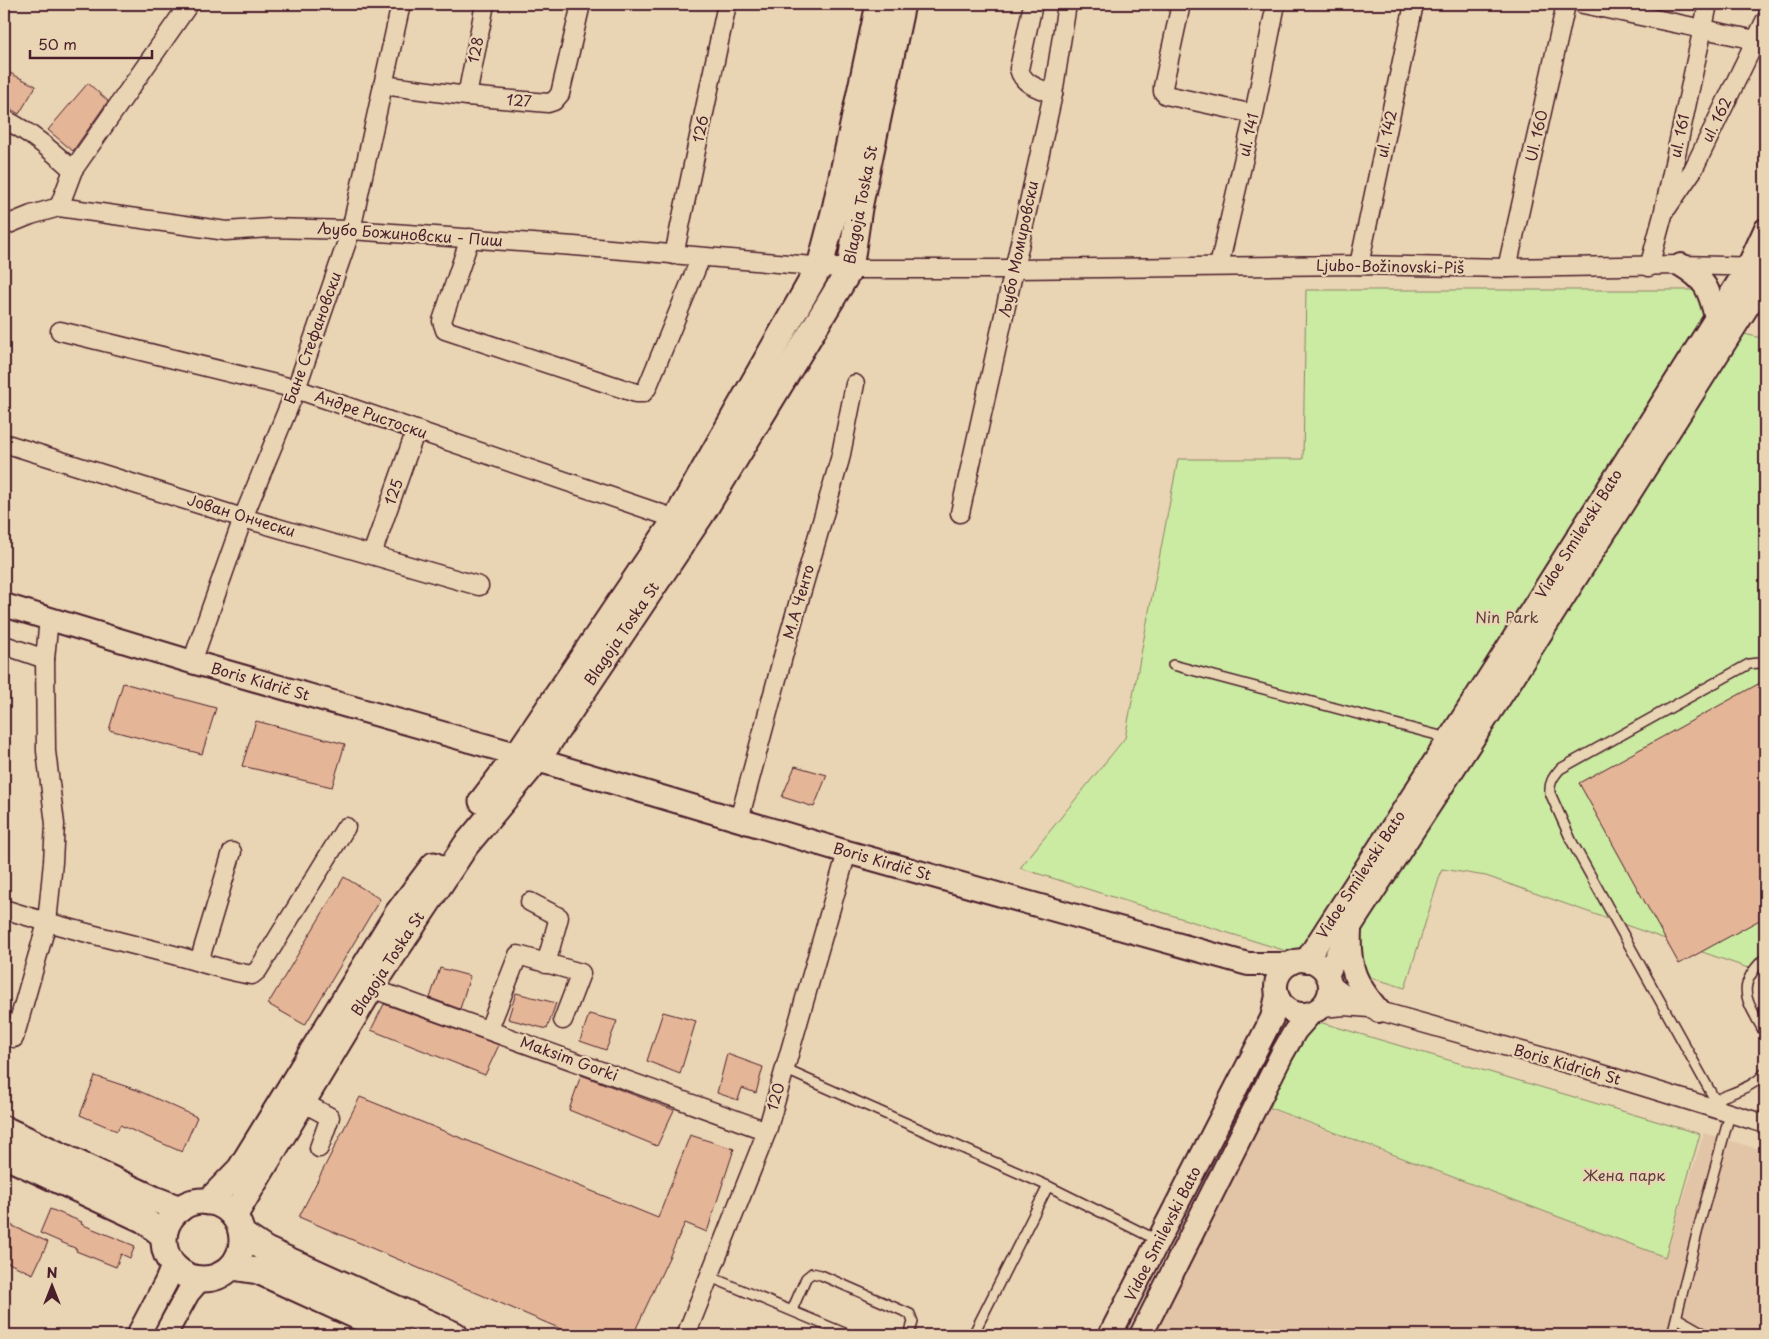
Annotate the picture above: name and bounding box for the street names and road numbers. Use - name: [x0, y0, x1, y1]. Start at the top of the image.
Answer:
- street label: 128: [461, 34, 488, 65]
- street label: 127: [505, 87, 533, 112]
- street label: ul. 162: [1695, 93, 1736, 146]
- street label: Ul. 160: [1518, 107, 1553, 164]
- street label: ul. 142: [1369, 108, 1402, 160]
- street label: ul. 141: [1231, 111, 1264, 159]
- street label: ul. 161: [1663, 112, 1694, 159]
- street label: 126: [685, 113, 714, 144]
- street label: Blagoja Toska St: [837, 143, 882, 266]
- street label: Љубо Момировски: [992, 178, 1043, 319]
- street label: Љубо Божиновски - Пиш: [317, 216, 503, 251]
- street label: Ljubo-Božinovski-Piš: [1316, 253, 1464, 278]
- street label: Бане Стефановски: [277, 268, 346, 407]
- street label: Андре Ристоски: [312, 384, 431, 444]
- street label: Vidoe Smilevski Bato: [1529, 464, 1627, 602]
- street label: 125: [377, 475, 408, 508]
- street label: Јован Ончески: [184, 487, 298, 542]
- street label: М.А Ченто: [776, 561, 819, 642]
- street label: Blagoja Toska St: [578, 577, 664, 690]
- street label: Boris Kidrič St: [208, 655, 312, 706]
- street label: Vidoe Smilevski Bato: [1310, 806, 1410, 943]
- street label: Boris Kirdič St: [831, 836, 934, 886]
- street label: Blagoja Toska St: [344, 906, 429, 1020]
- street label: Maksim Gorki: [517, 1029, 622, 1086]
- street label: Boris Kidrich St: [1511, 1037, 1624, 1090]
- street label: 120: [760, 1080, 790, 1113]
- street label: Vidoe Smilevski Bato: [1118, 1162, 1206, 1305]

